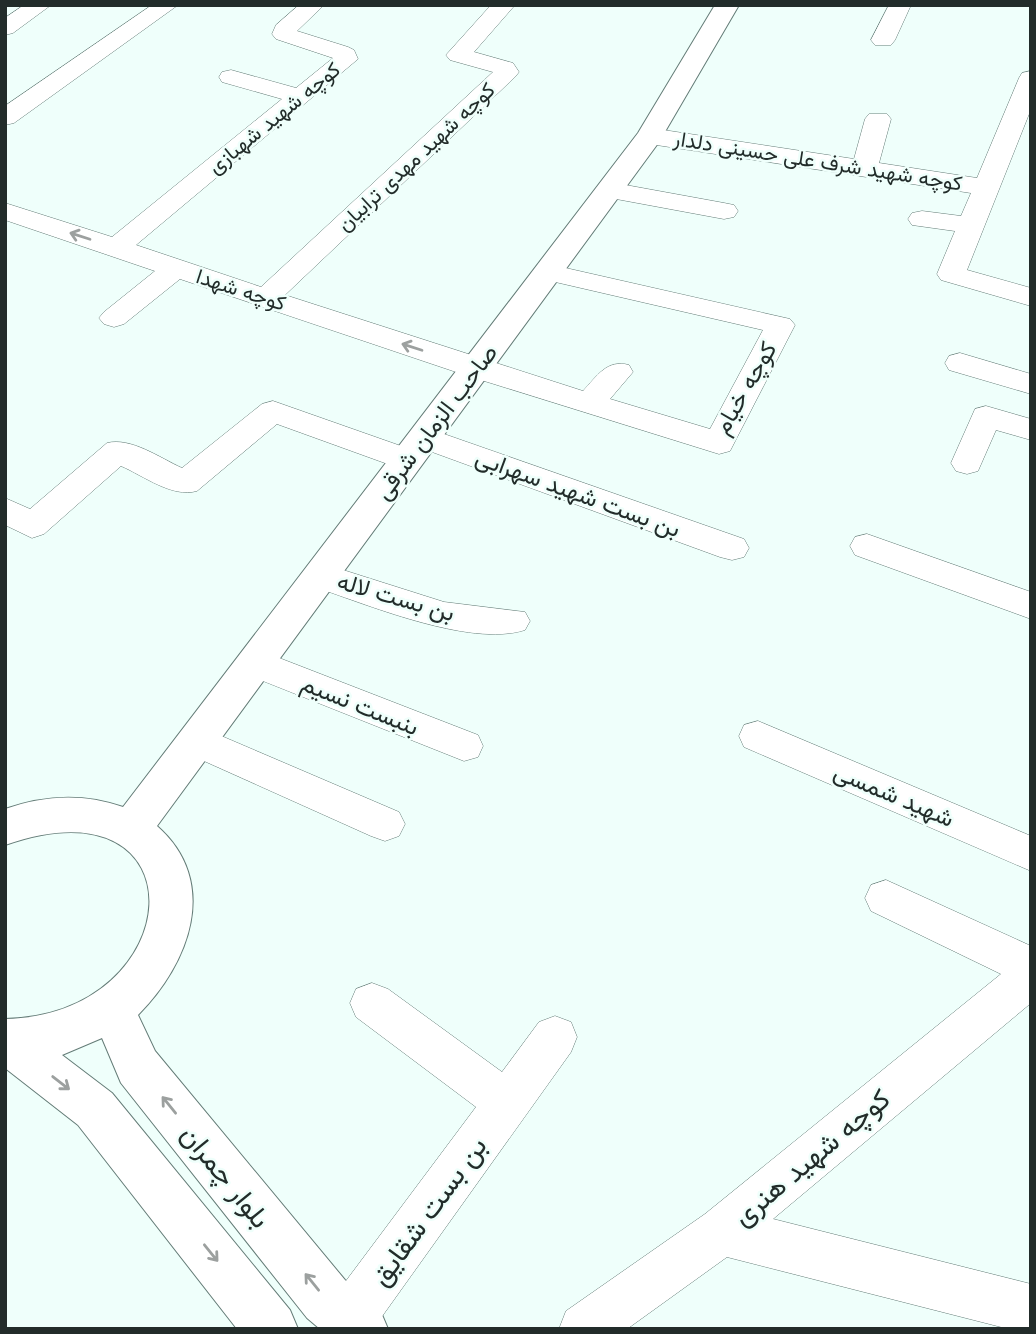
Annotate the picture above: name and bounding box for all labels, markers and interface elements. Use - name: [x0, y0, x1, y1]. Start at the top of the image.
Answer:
- street label: کوچه شهید شهبازی: [202, 57, 346, 180]
- street label: کوچه شهید مهدی ترابیان: [332, 77, 501, 238]
- street label: کوچه شهید شرف علی حسینی دلدار: [671, 125, 964, 198]
- one-way arrow: [69, 229, 91, 241]
- street label: کوچه شهدا: [193, 263, 289, 318]
- street label: کوچه خیام: [706, 336, 784, 440]
- street label: صاحب الزمان شرقی: [368, 338, 504, 506]
- one-way arrow: [401, 339, 423, 352]
- street label: بن بست شهید سهرابی: [471, 442, 685, 544]
- street label: بن بست لاله: [334, 566, 458, 627]
- street label: بنبست نسیم: [297, 668, 423, 743]
- street label: شهید شمسی: [829, 756, 959, 834]
- one-way arrow: [52, 1075, 70, 1090]
- street label: کوچه شهید هنری: [725, 1081, 898, 1234]
- one-way arrow: [161, 1096, 176, 1114]
- street label: بلوار چمران: [173, 1118, 278, 1236]
- street label: بن بست شقایق: [362, 1130, 494, 1293]
- one-way arrow: [203, 1244, 218, 1262]
- one-way arrow: [304, 1273, 320, 1291]

